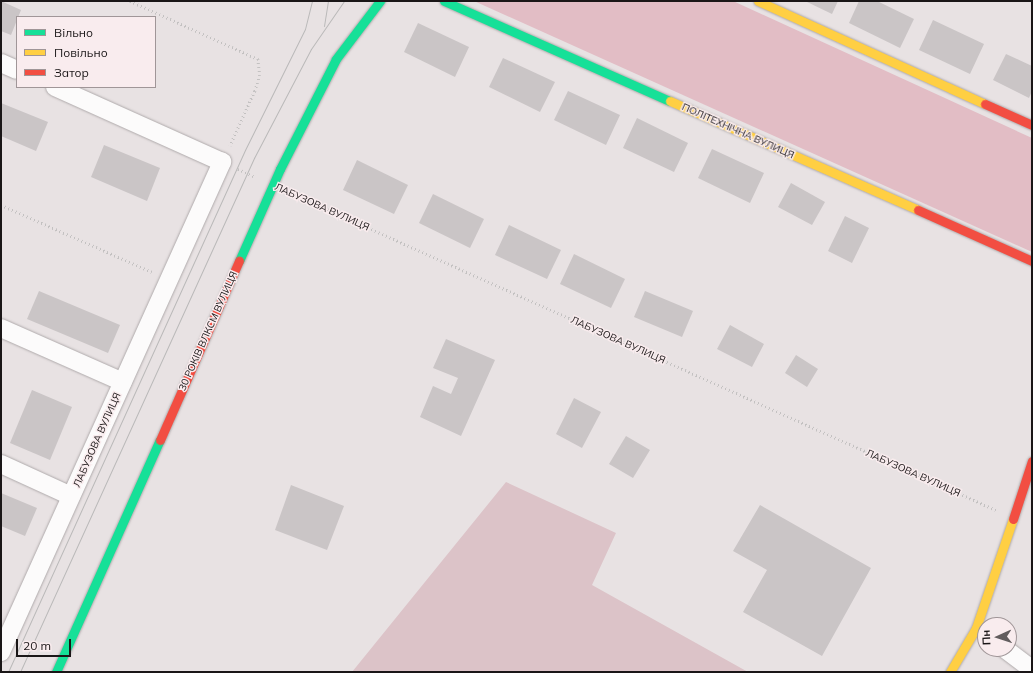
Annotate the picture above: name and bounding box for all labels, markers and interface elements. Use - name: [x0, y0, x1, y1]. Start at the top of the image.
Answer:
- legend: [16, 16, 156, 88]
- text: Вільно: [54, 25, 93, 40]
- text: Повільно: [54, 45, 108, 60]
- text: Затор: [54, 65, 89, 80]
- street label: ПОЛІТЕХНІЧНА ВУЛИЦЯ: [680, 101, 796, 161]
- street label: ЛАБУЗОВА ВУЛИЦЯ: [273, 181, 371, 233]
- street label: 30 РОКІВ ВЛКСМ ВУЛИЦЯ: [176, 269, 240, 393]
- street label: ЛАБУЗОВА ВУЛИЦЯ: [569, 314, 667, 366]
- street label: ЛАБУЗОВА ВУЛИЦЯ: [71, 391, 123, 489]
- street label: ЛАБУЗОВА ВУЛИЦЯ: [864, 447, 962, 499]
- north arrow: [977, 617, 1017, 657]
- text: Пн: [979, 630, 993, 646]
- scale bar: [18, 631, 73, 657]
- text: 20 m: [23, 638, 51, 653]

